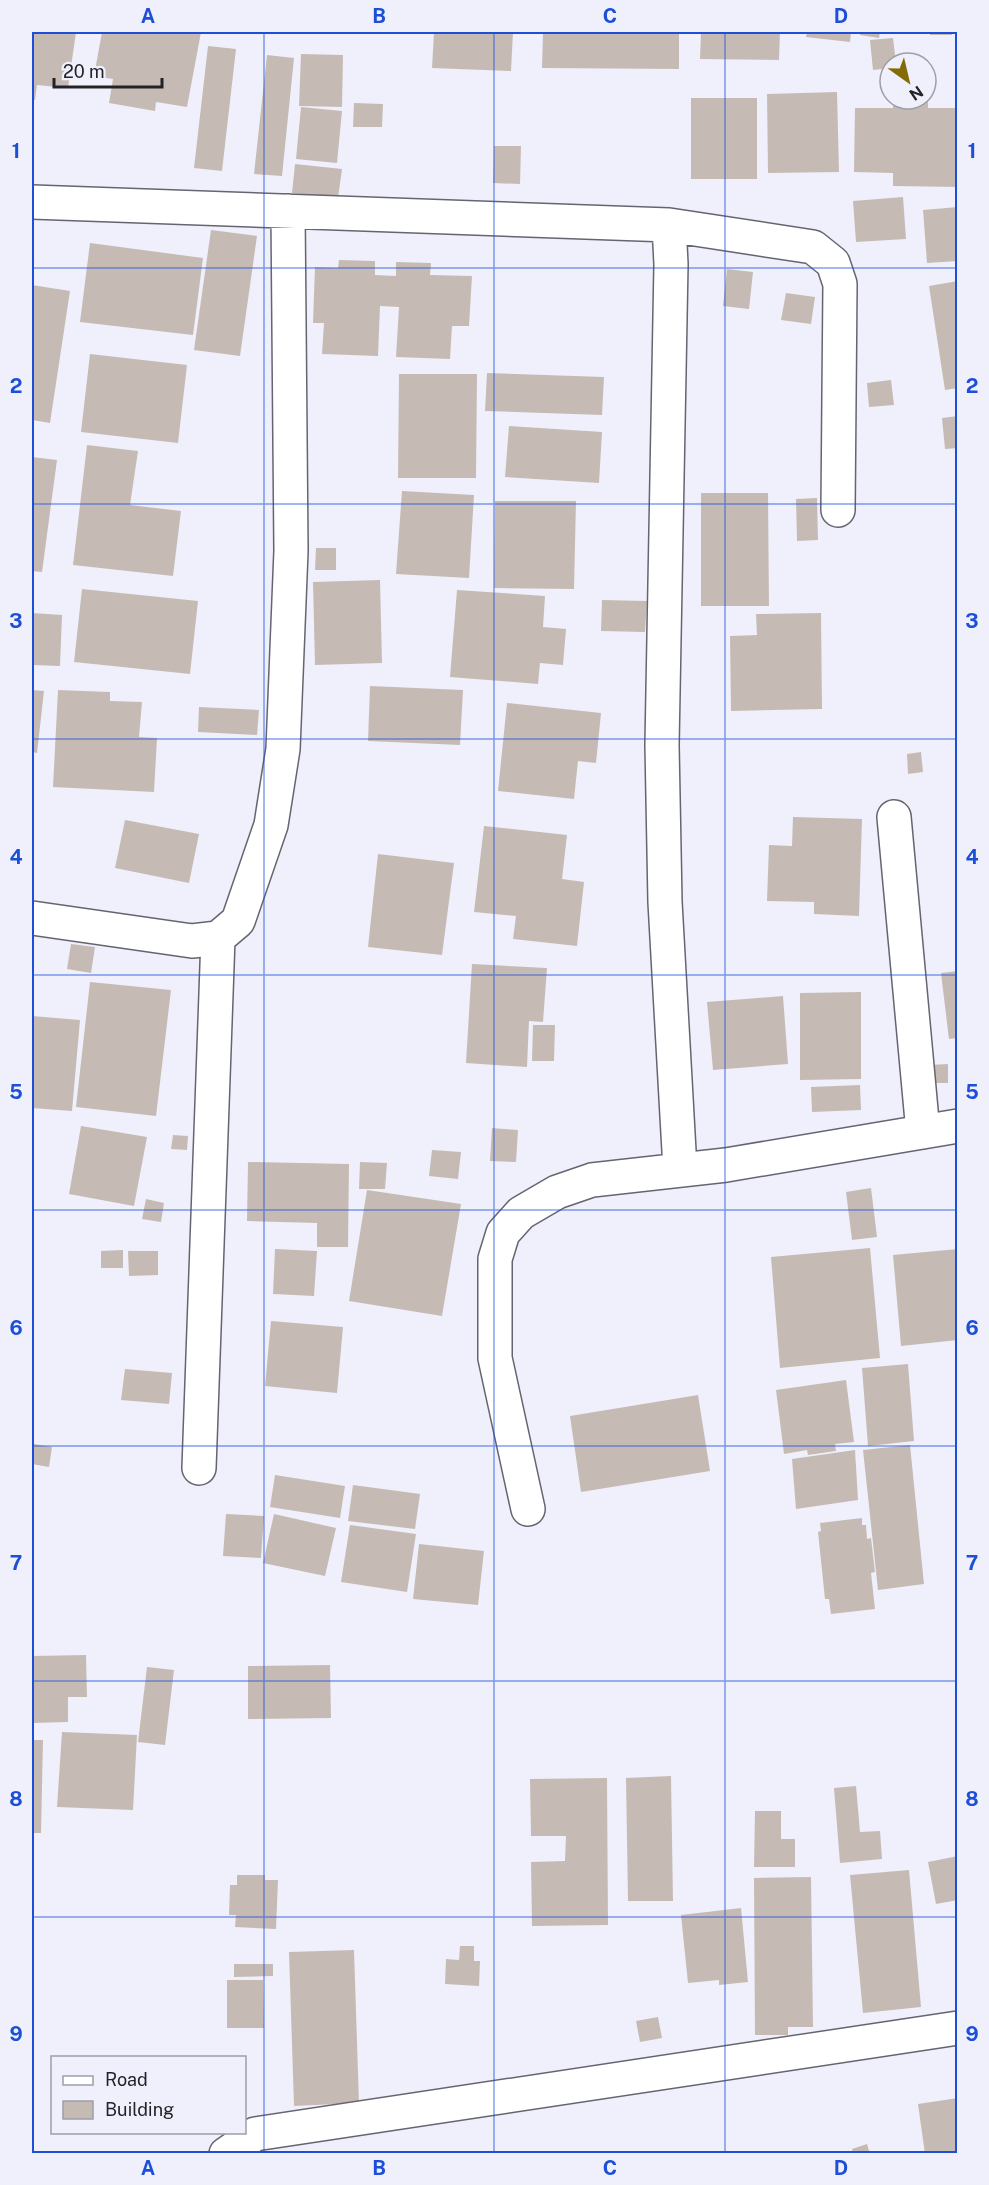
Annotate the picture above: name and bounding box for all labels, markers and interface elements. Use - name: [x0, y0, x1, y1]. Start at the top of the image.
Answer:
- text: A: [141, 4, 155, 28]
- text: B: [372, 4, 386, 28]
- text: C: [603, 4, 617, 28]
- text: D: [834, 4, 848, 28]
- scale bar: [54, 51, 162, 89]
- north arrow: [878, 51, 938, 111]
- text: 20 m: [63, 61, 105, 82]
- text: N: [906, 82, 927, 104]
- text: 1: [12, 139, 20, 163]
- text: 1: [968, 139, 976, 163]
- text: 2: [10, 374, 22, 398]
- text: 2: [966, 374, 978, 398]
- text: 3: [9, 609, 23, 633]
- text: 3: [965, 609, 979, 633]
- text: 4: [9, 845, 23, 869]
- text: 4: [965, 845, 979, 869]
- text: 5: [9, 1080, 23, 1104]
- text: 5: [965, 1080, 979, 1104]
- text: 6: [9, 1316, 23, 1340]
- text: 6: [965, 1316, 979, 1340]
- text: 7: [10, 1551, 22, 1575]
- text: 7: [966, 1551, 978, 1575]
- text: 8: [9, 1787, 23, 1811]
- text: 8: [965, 1787, 979, 1811]
- text: 9: [9, 2022, 23, 2046]
- text: 9: [965, 2022, 979, 2046]
- legend: [51, 2056, 246, 2134]
- text: Road: [105, 2069, 148, 2090]
- text: Building: [105, 2099, 174, 2120]
- text: A: [141, 2156, 155, 2180]
- text: B: [372, 2156, 386, 2180]
- text: C: [603, 2156, 617, 2180]
- text: D: [834, 2156, 848, 2180]

